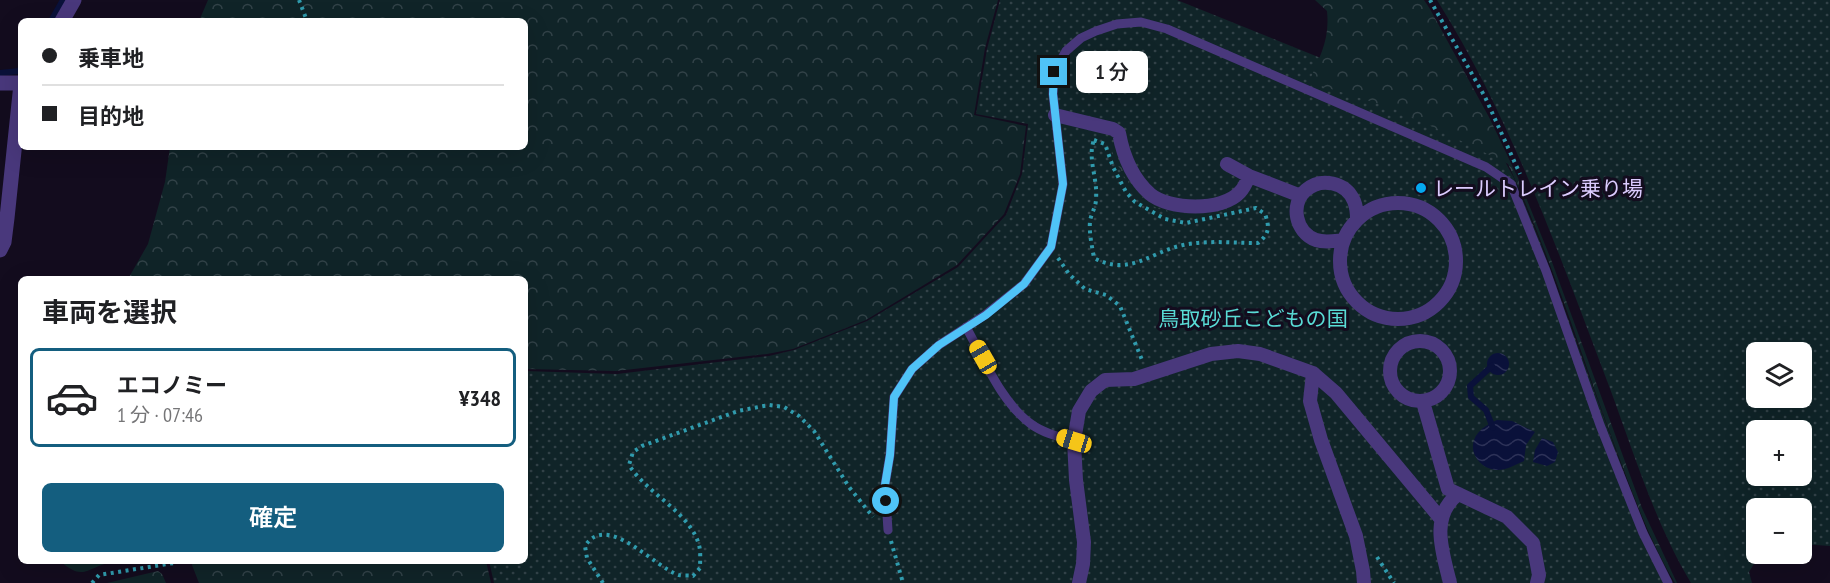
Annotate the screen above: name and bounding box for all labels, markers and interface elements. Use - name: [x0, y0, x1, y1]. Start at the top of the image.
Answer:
- text: 乗車地: [78, 44, 144, 72]
- callout: 1 分: [1075, 51, 1147, 93]
- route end: [1040, 58, 1067, 85]
- text: 1 分: [1095, 59, 1129, 85]
- text: 目的地: [78, 102, 144, 130]
- place label: レールトレイン乗り場: [1433, 175, 1643, 202]
- marker: レールトレイン乗り場: [1414, 181, 1428, 195]
- text: 車両を選択: [42, 295, 177, 329]
- park label: 鳥取砂丘こどもの国: [1159, 305, 1348, 332]
- car: [966, 337, 1000, 377]
- map controls: [1746, 342, 1812, 564]
- button: layers: [1746, 342, 1812, 408]
- icon: car: [45, 371, 99, 425]
- text: エコノミー: [117, 371, 227, 399]
- text: ¥348: [459, 384, 501, 412]
- text: 1 分 · 07:46: [117, 402, 203, 428]
- button: +: [1746, 420, 1812, 486]
- car: [1054, 427, 1094, 455]
- button: 確定: [42, 483, 504, 552]
- route start: [872, 487, 899, 514]
- button: −: [1746, 498, 1812, 564]

